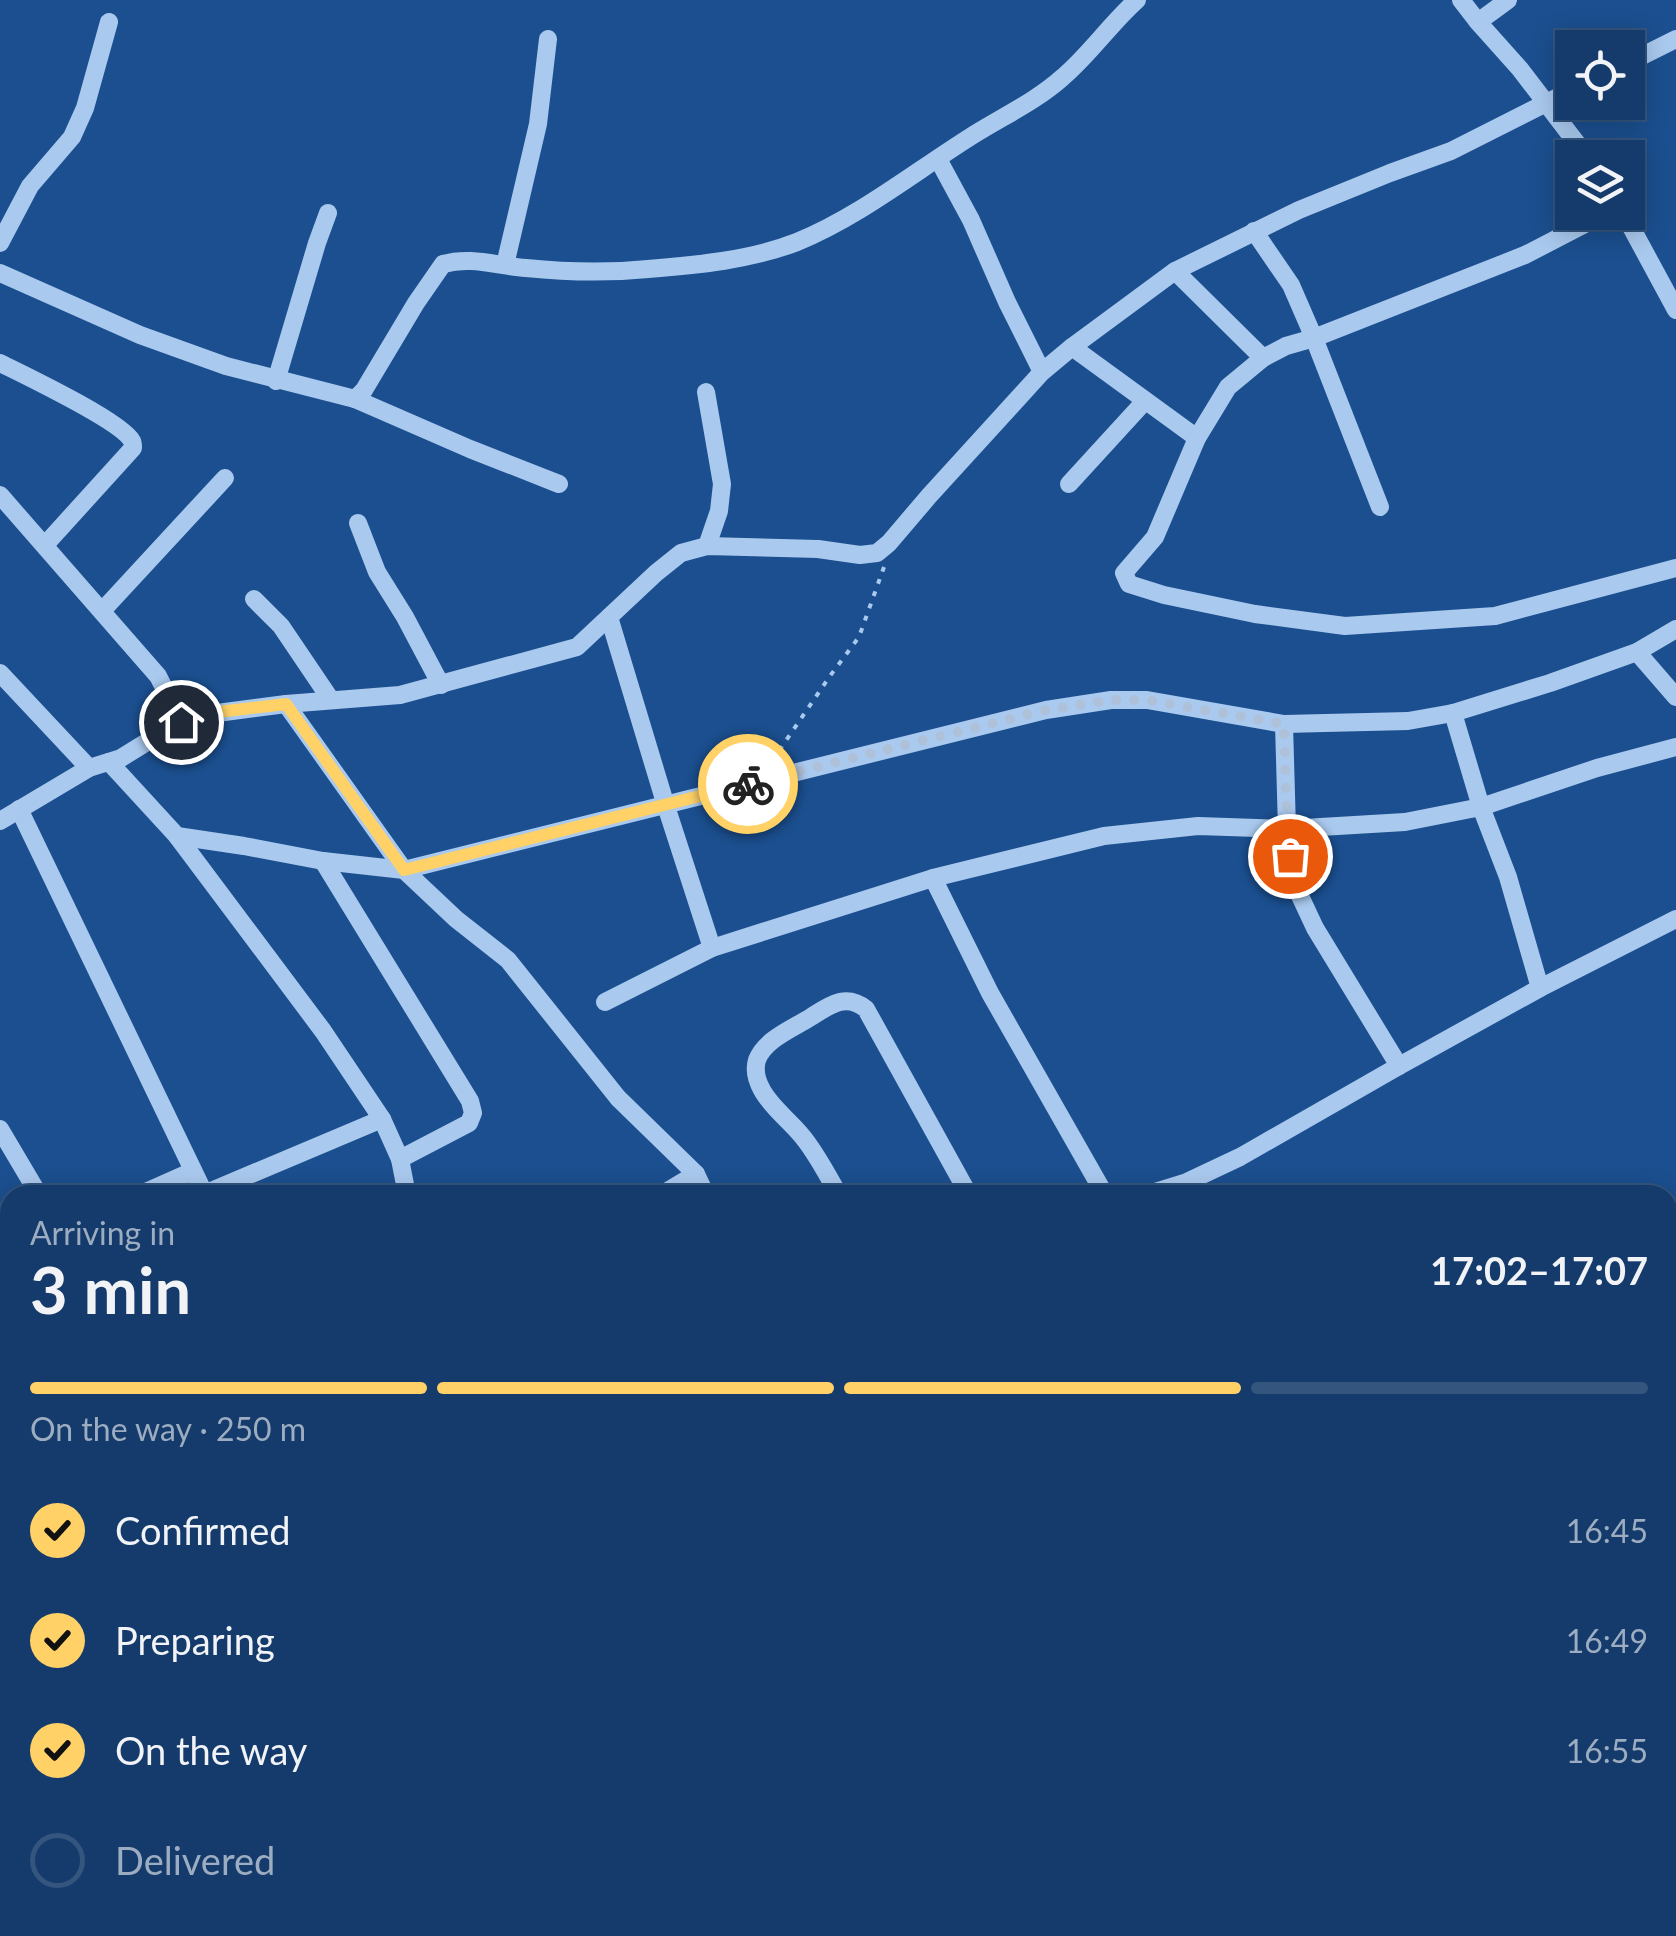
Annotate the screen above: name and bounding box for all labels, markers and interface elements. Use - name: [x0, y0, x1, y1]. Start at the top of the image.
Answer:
- map controls: [1555, 30, 1645, 230]
- button: locate: [1555, 30, 1645, 120]
- button: layers: [1555, 140, 1645, 230]
- pin: [139, 680, 224, 765]
- icon: home: [154, 695, 209, 750]
- courier: [698, 734, 798, 834]
- icon: bike: [721, 757, 776, 812]
- pin: [1248, 814, 1333, 899]
- icon: bag: [1263, 829, 1318, 884]
- text: Arriving in: [30, 1213, 175, 1252]
- text: 17:02–17:07: [1430, 1247, 1648, 1293]
- text: 3 min: [30, 1250, 191, 1328]
- text: On the way · 250 m: [30, 1409, 306, 1448]
- icon: check: [30, 1503, 85, 1558]
- text: Confirmed: [115, 1507, 291, 1553]
- text: 16:45: [1566, 1511, 1648, 1550]
- icon: check: [30, 1613, 85, 1668]
- text: Preparing: [115, 1617, 275, 1663]
- text: 16:49: [1566, 1621, 1648, 1660]
- icon: check: [30, 1723, 85, 1778]
- text: On the way: [115, 1727, 307, 1773]
- text: 16:55: [1566, 1731, 1648, 1770]
- text: Delivered: [115, 1837, 275, 1883]

